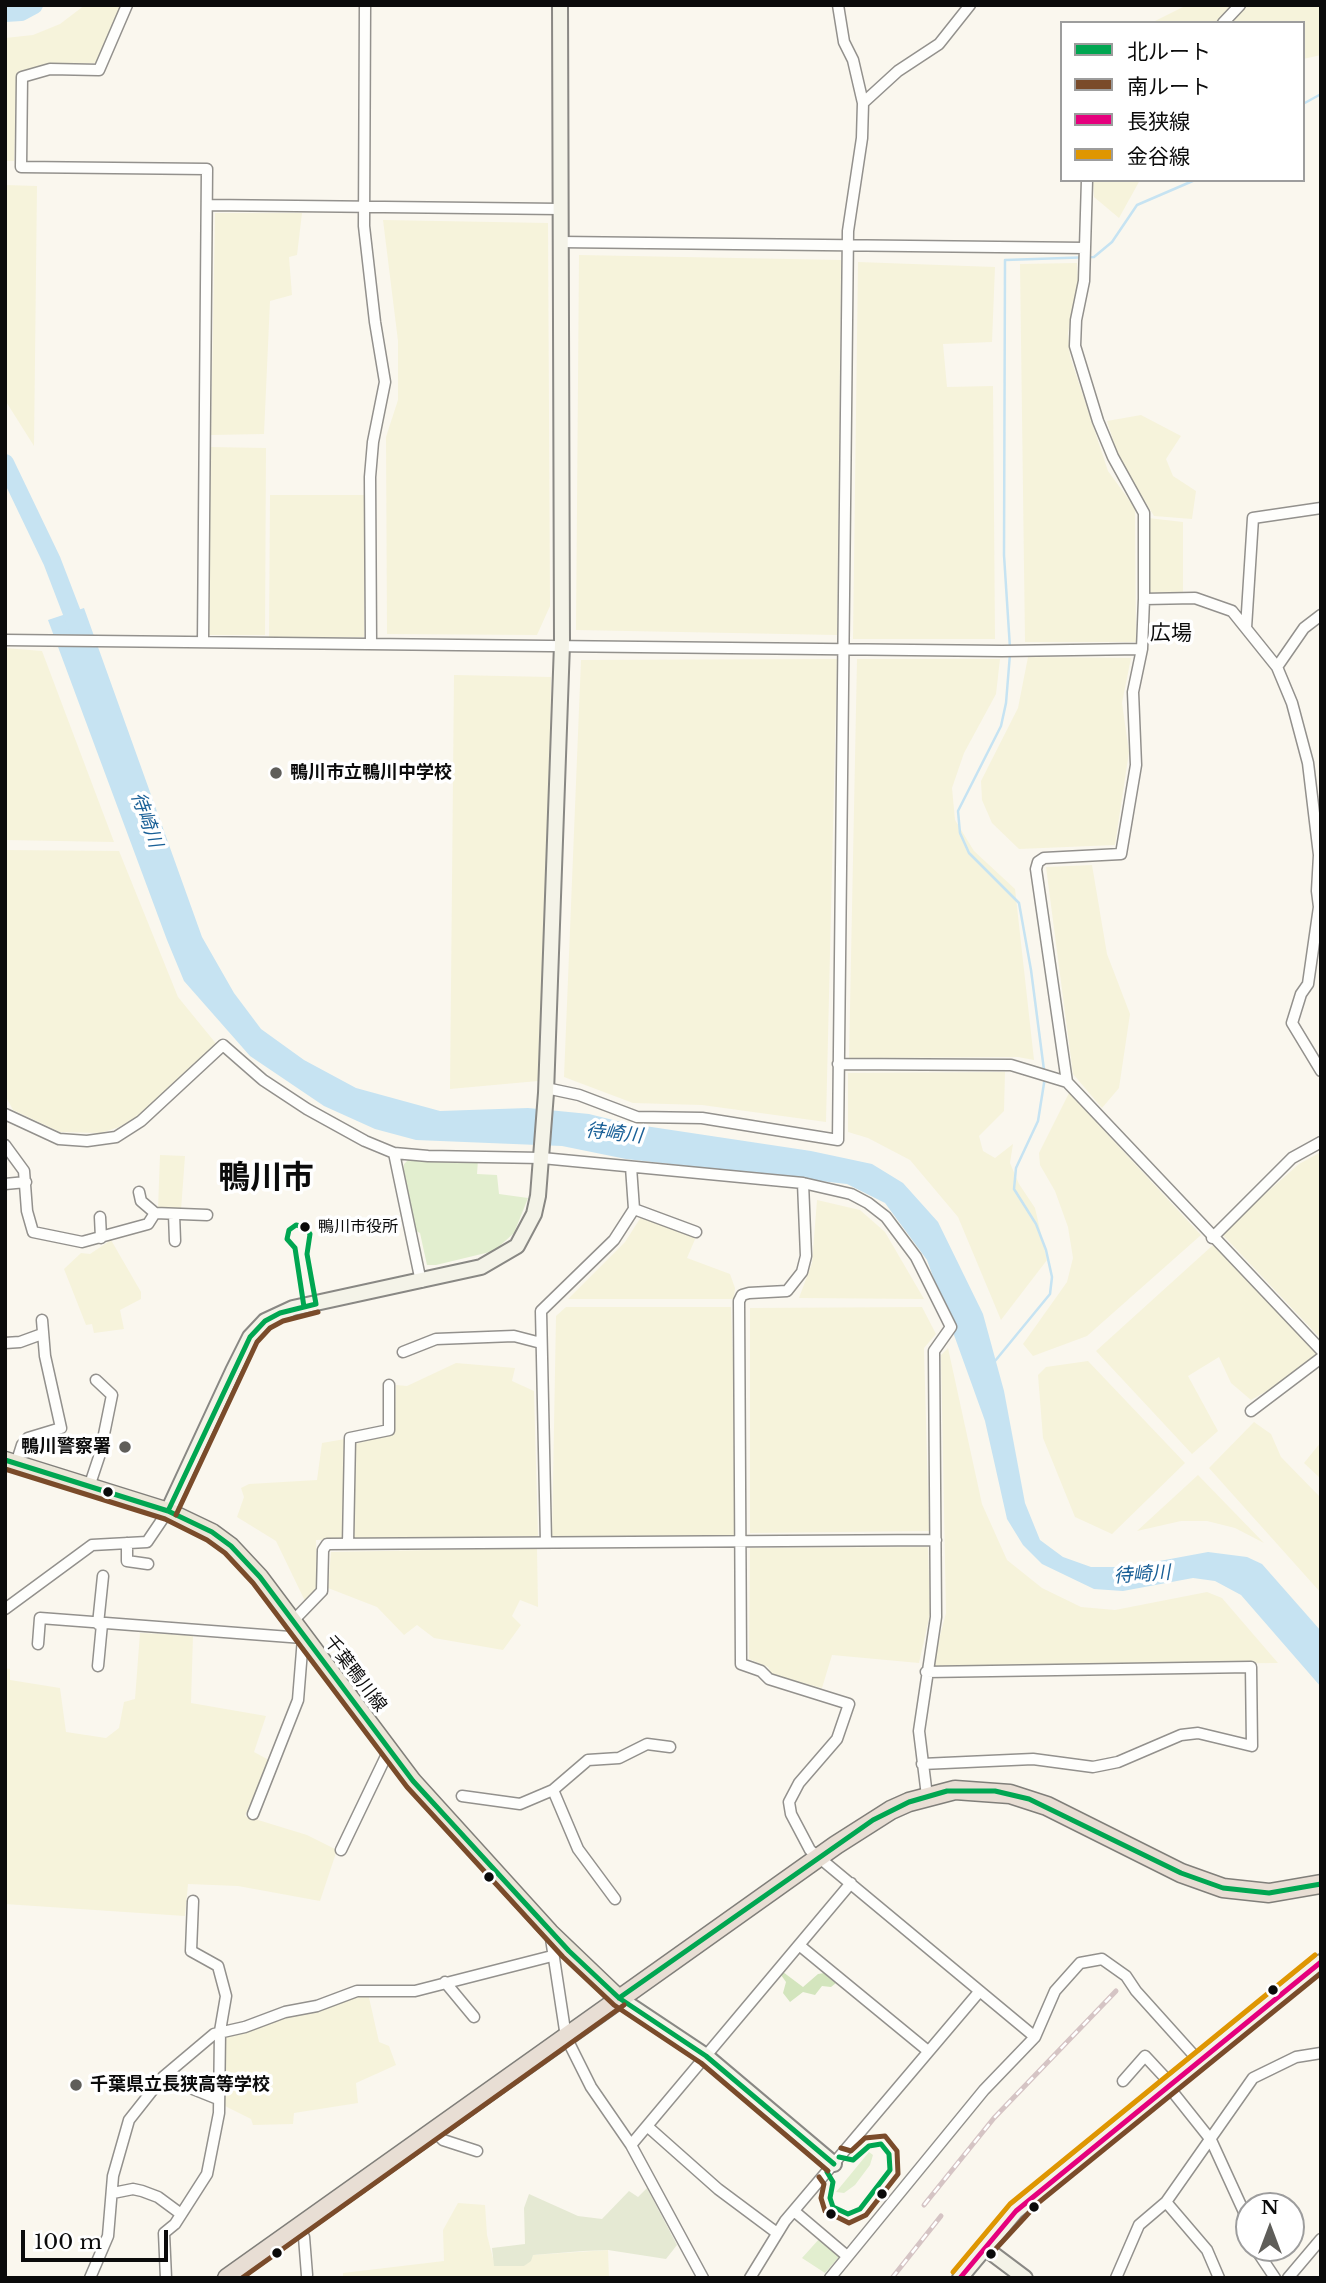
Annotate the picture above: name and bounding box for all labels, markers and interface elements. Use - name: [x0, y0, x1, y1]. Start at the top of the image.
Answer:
- legend: [1060, 21, 1305, 182]
- text: 北ルート: [1127, 39, 1211, 65]
- text: 南ルート: [1127, 74, 1211, 100]
- text: 長狭線: [1127, 109, 1190, 135]
- text: 金谷線: [1127, 144, 1190, 170]
- district label: 広場: [1150, 621, 1192, 647]
- place label: 鴨川市立鴨川中学校: [290, 762, 452, 784]
- marker: 鴨川市立鴨川中学校: [268, 765, 284, 781]
- water label: 待崎川: [126, 789, 166, 851]
- water label: 待崎川: [584, 1120, 644, 1148]
- district label: 鴨川市: [218, 1160, 314, 1198]
- place label: 鴨川市役所: [318, 1217, 398, 1237]
- marker: 鴨川市役所: [298, 1220, 312, 1234]
- place label: 鴨川警察署: [21, 1436, 111, 1458]
- marker: 鴨川警察署: [117, 1439, 133, 1455]
- unlabelled marker: [101, 1485, 115, 1499]
- water label: 待崎川: [1113, 1562, 1171, 1588]
- street label: 千葉鴨川線: [319, 1632, 391, 1716]
- unlabelled marker: [482, 1870, 496, 1884]
- unlabelled marker: [1266, 1983, 1280, 1997]
- place label: 千葉県立長狭高等学校: [90, 2074, 270, 2096]
- marker: 千葉県立長狭高等学校: [68, 2077, 84, 2093]
- unlabelled marker: [875, 2187, 889, 2201]
- north arrow: [1235, 2192, 1305, 2262]
- text: N: [1261, 2196, 1279, 2219]
- unlabelled marker: [1027, 2200, 1041, 2214]
- unlabelled marker: [824, 2207, 838, 2221]
- scale bar: [24, 2216, 172, 2260]
- text: 100 m: [34, 2229, 102, 2255]
- unlabelled marker: [270, 2246, 284, 2260]
- unlabelled marker: [984, 2247, 998, 2261]

